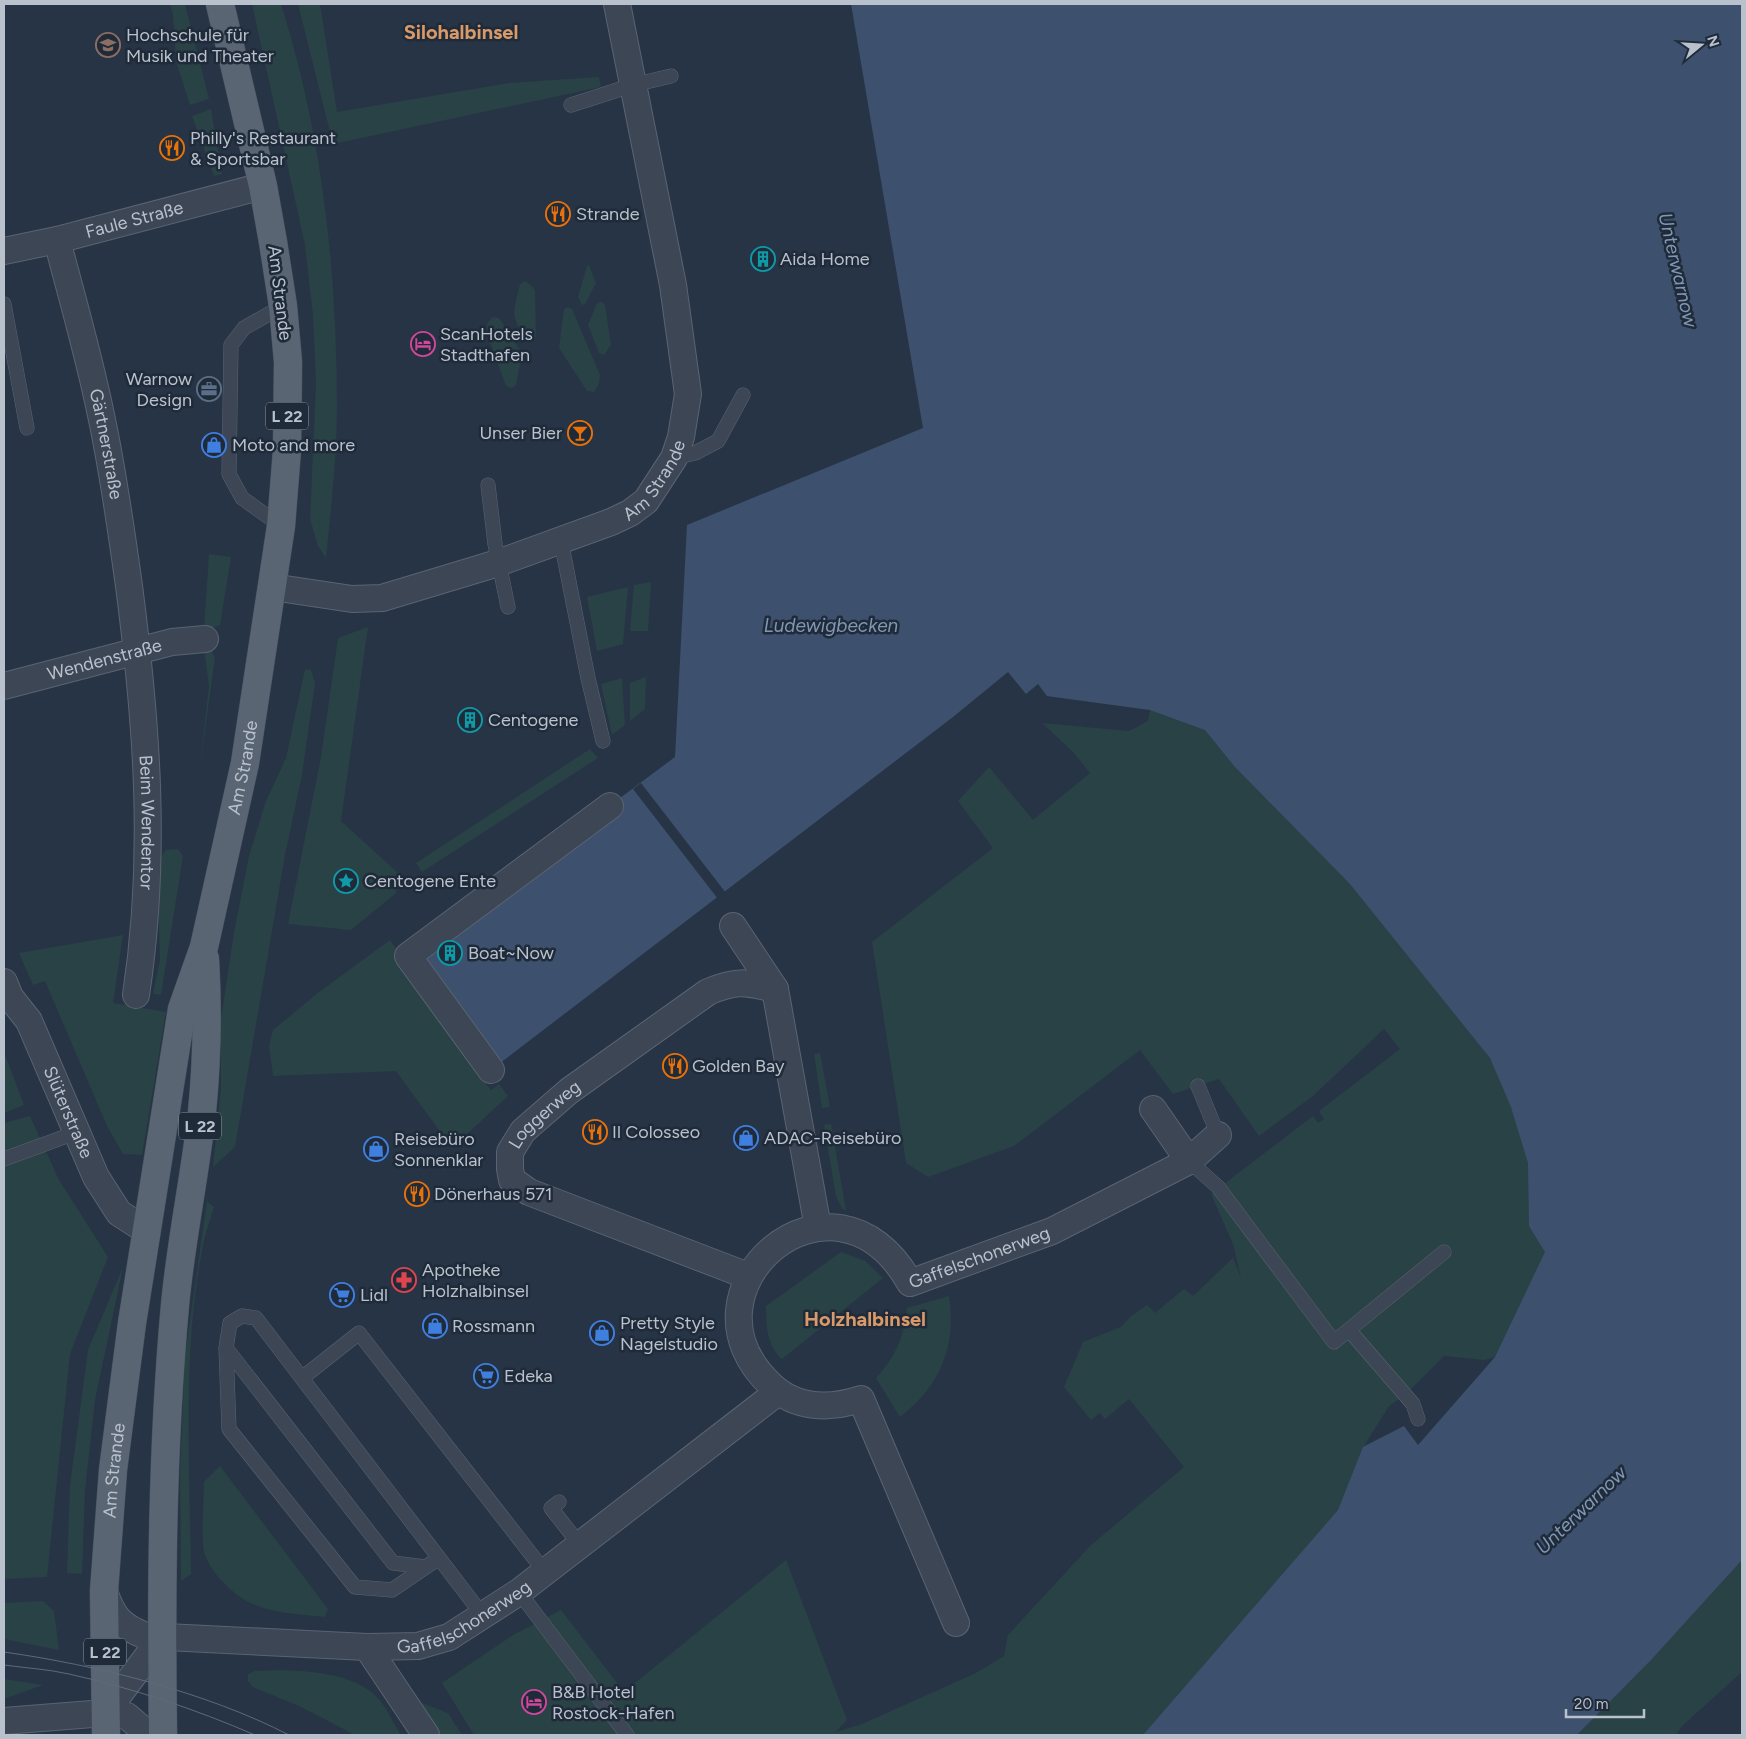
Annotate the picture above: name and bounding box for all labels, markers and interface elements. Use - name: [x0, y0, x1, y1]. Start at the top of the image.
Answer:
- district label: Silohalbinsel: [404, 20, 518, 44]
- north arrow: [1676, 20, 1726, 70]
- place label: Hochschule für Musik und Theater: [126, 24, 274, 67]
- school or university icon: Hochschule für Musik und Theater: [95, 32, 121, 58]
- text: N: [1703, 33, 1723, 49]
- place label: Philly's Restaurant & Sportsbar: [190, 127, 336, 170]
- restaurant icon: Philly's Restaurant & Sportsbar: [159, 135, 185, 161]
- street label: Faule Straße: [83, 196, 186, 243]
- restaurant icon: Strande: [545, 201, 571, 227]
- place label: Strande: [576, 203, 640, 225]
- water label: Unterwarnow: [1654, 210, 1703, 331]
- street label: Am Strande: [263, 244, 297, 342]
- building icon: Aida Home: [750, 246, 776, 272]
- place label: Aida Home: [780, 248, 870, 270]
- place label: ScanHotels Stadthafen: [440, 323, 533, 366]
- hotel icon: ScanHotels Stadthafen: [410, 331, 436, 357]
- place label: Warnow Design: [126, 368, 192, 411]
- office icon: Warnow Design: [196, 376, 222, 402]
- street label: Gärtnerstraße: [85, 387, 127, 501]
- road number: L 22: [266, 402, 308, 430]
- bar icon: Unser Bier: [567, 420, 593, 446]
- place label: Unser Bier: [479, 422, 562, 444]
- shop icon: Moto and more: [201, 432, 227, 458]
- place label: Moto and more: [232, 434, 355, 456]
- street label: Am Strande: [619, 437, 690, 525]
- water label: Ludewigbecken: [764, 614, 899, 637]
- street label: Wendenstraße: [45, 634, 164, 685]
- building icon: Centogene: [457, 707, 483, 733]
- place label: Centogene: [488, 709, 578, 731]
- street label: Am Strande: [223, 719, 262, 817]
- street label: Beim Wendentor: [135, 754, 159, 890]
- place icon: Centogene Ente: [333, 868, 359, 894]
- place label: Centogene Ente: [364, 870, 496, 892]
- building icon: Boat~Now: [437, 940, 463, 966]
- place label: Boat~Now: [468, 942, 554, 964]
- restaurant icon: Golden Bay: [662, 1053, 688, 1079]
- place label: Golden Bay: [692, 1055, 785, 1077]
- street label: Slüterstraße: [39, 1063, 98, 1162]
- street label: Loggerweg: [504, 1075, 585, 1153]
- road number: L 22: [179, 1112, 221, 1140]
- restaurant icon: Il Colosseo: [582, 1119, 608, 1145]
- place label: Il Colosseo: [612, 1121, 700, 1143]
- shop icon: ADAC-Reisebüro: [733, 1125, 759, 1151]
- place label: ADAC-Reisebüro: [764, 1127, 901, 1149]
- place label: Reisebüro Sonnenklar: [394, 1128, 483, 1171]
- shop icon: Reisebüro Sonnenklar: [363, 1136, 389, 1162]
- restaurant icon: Dönerhaus 571: [404, 1181, 430, 1207]
- place label: Dönerhaus 571: [434, 1183, 552, 1205]
- street label: Gaffelschonerweg: [906, 1222, 1053, 1294]
- place label: Apotheke Holzhalbinsel: [422, 1259, 529, 1302]
- pharmacy icon: Apotheke Holzhalbinsel: [391, 1267, 417, 1293]
- supermarket icon: Lidl: [329, 1282, 355, 1308]
- place label: Lidl: [360, 1284, 388, 1306]
- district label: Holzhalbinsel: [804, 1307, 926, 1331]
- place label: Pretty Style Nagelstudio: [620, 1312, 718, 1355]
- shop icon: Rossmann: [422, 1313, 448, 1339]
- place label: Rossmann: [452, 1315, 535, 1337]
- shop icon: Pretty Style Nagelstudio: [589, 1320, 615, 1346]
- supermarket icon: Edeka: [473, 1363, 499, 1389]
- place label: Edeka: [504, 1365, 553, 1387]
- street label: Am Strande: [98, 1421, 130, 1519]
- water label: Unterwarnow: [1531, 1460, 1632, 1559]
- street label: Gaffelschonerweg: [397, 1576, 535, 1657]
- road number: L 22: [84, 1638, 126, 1665]
- place label: B&B Hotel Rostock-Hafen: [552, 1681, 674, 1724]
- scale bar: [1566, 1686, 1644, 1718]
- hotel icon: B&B Hotel Rostock-Hafen: [521, 1689, 547, 1715]
- text: 20 m: [1574, 1695, 1608, 1713]

